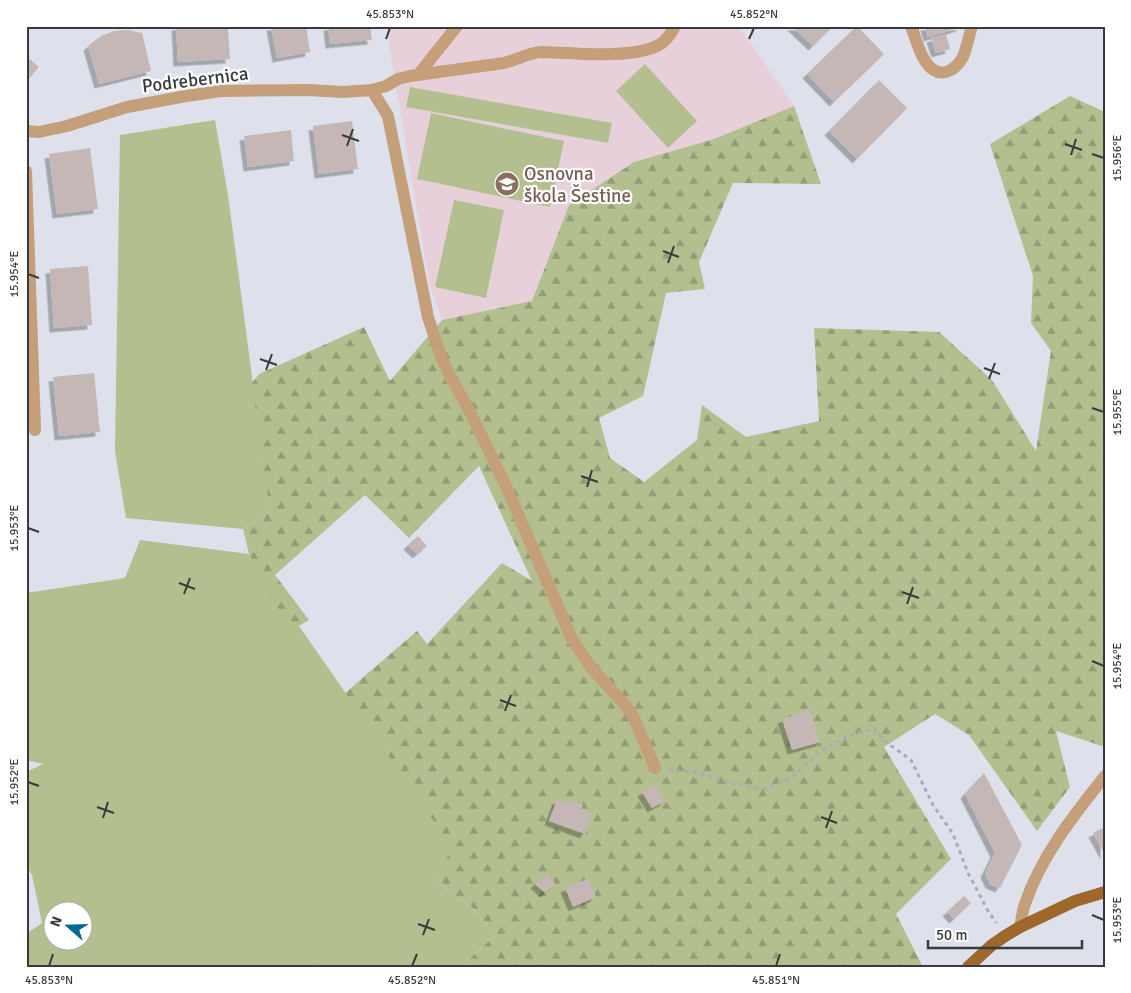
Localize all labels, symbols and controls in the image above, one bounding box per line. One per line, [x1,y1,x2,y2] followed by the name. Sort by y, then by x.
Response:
[366,7,414,22] text: 45.853°N
[730,7,778,22] text: 45.852°N
[141,62,250,98] street label: Podrebernica
[1110,134,1125,181] text: 15.956°E
[524,162,631,208] place label: Osnovna škola Šestine
[494,171,520,197] school or university icon: Osnovna škola Šestine
[7,250,22,297] text: 15.954°E
[1110,388,1125,435] text: 15.955°E
[7,504,22,551] text: 15.953°E
[1110,642,1125,689] text: 15.954°E
[7,758,22,805] text: 15.952°E
[1110,896,1125,943] text: 15.953°E
[42,900,92,950] north arrow
[47,914,66,929] text: N
[928,918,1082,950] scale bar
[936,926,967,944] text: 50 m
[25,973,73,988] text: 45.853°N
[388,973,436,988] text: 45.852°N
[752,973,800,988] text: 45.851°N

